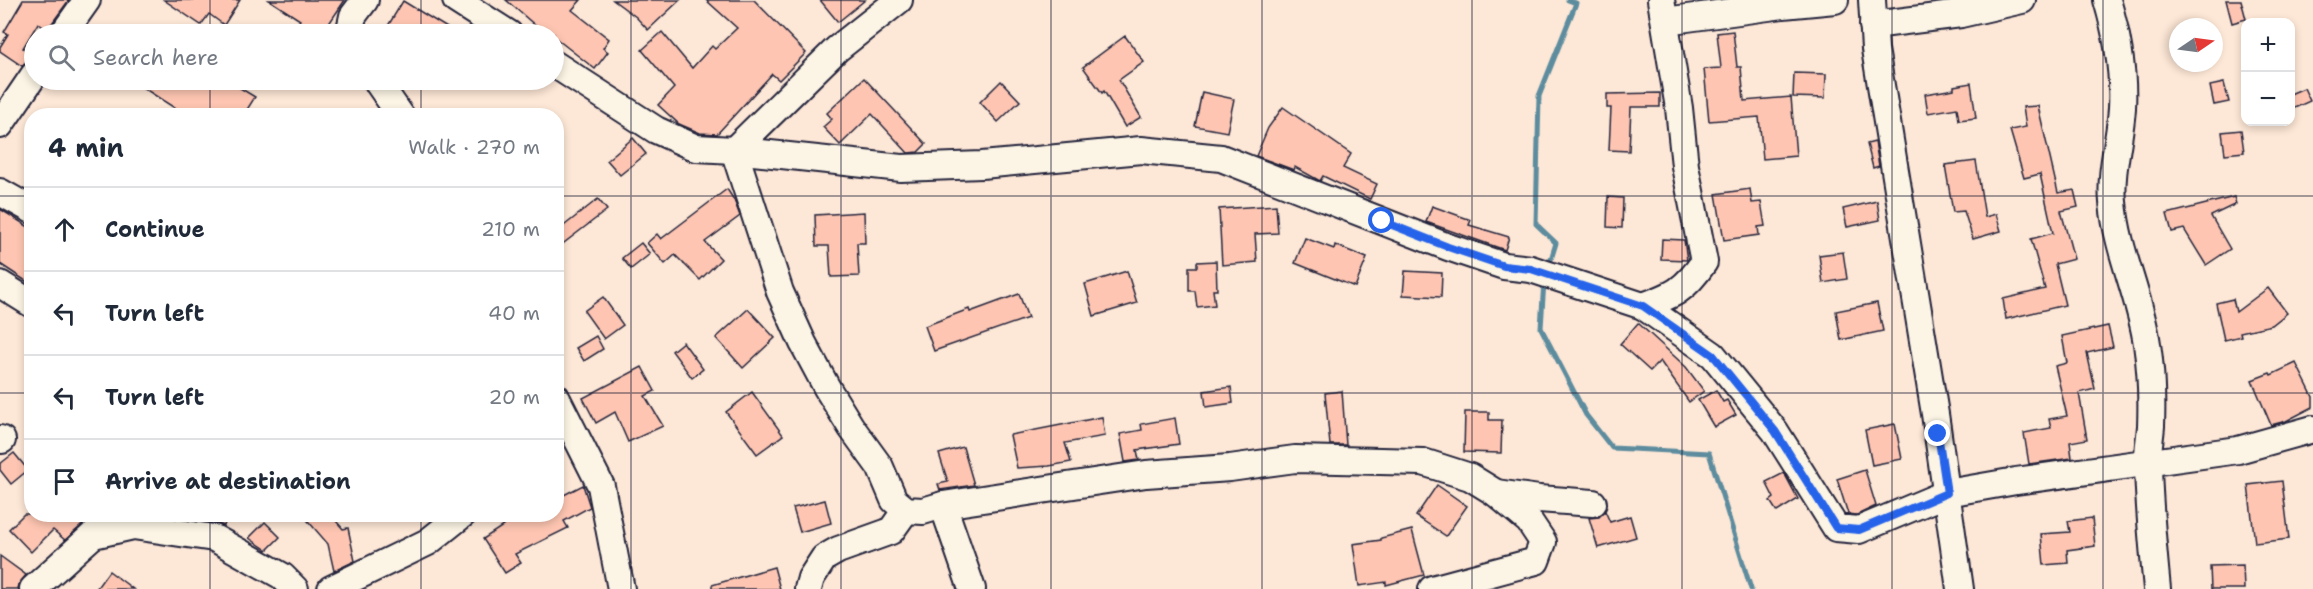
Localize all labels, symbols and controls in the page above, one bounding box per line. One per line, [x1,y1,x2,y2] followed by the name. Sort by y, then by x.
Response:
[2169,18,2223,72] north arrow
[2241,18,2295,126] map controls
[2241,18,2295,72] button: +
[24,24,564,90] search box
[45,41,78,74] icon: search
[93,43,219,72] text: Search here
[2241,72,2295,126] button: −
[48,130,124,165] text: 4 min
[408,134,540,160] text: Walk · 270 m
[1368,207,1394,233] route start
[48,213,81,246] icon: ahead
[105,215,205,244] text: Continue
[481,216,540,242] text: 210 m
[48,297,81,330] icon: left
[105,299,204,328] text: Turn left
[488,300,540,326] text: 40 m
[48,381,81,414] icon: left
[105,383,204,412] text: Turn left
[489,384,540,410] text: 20 m
[1924,420,1950,446] route end
[48,465,81,498] icon: arrive
[105,467,351,496] text: Arrive at destination

